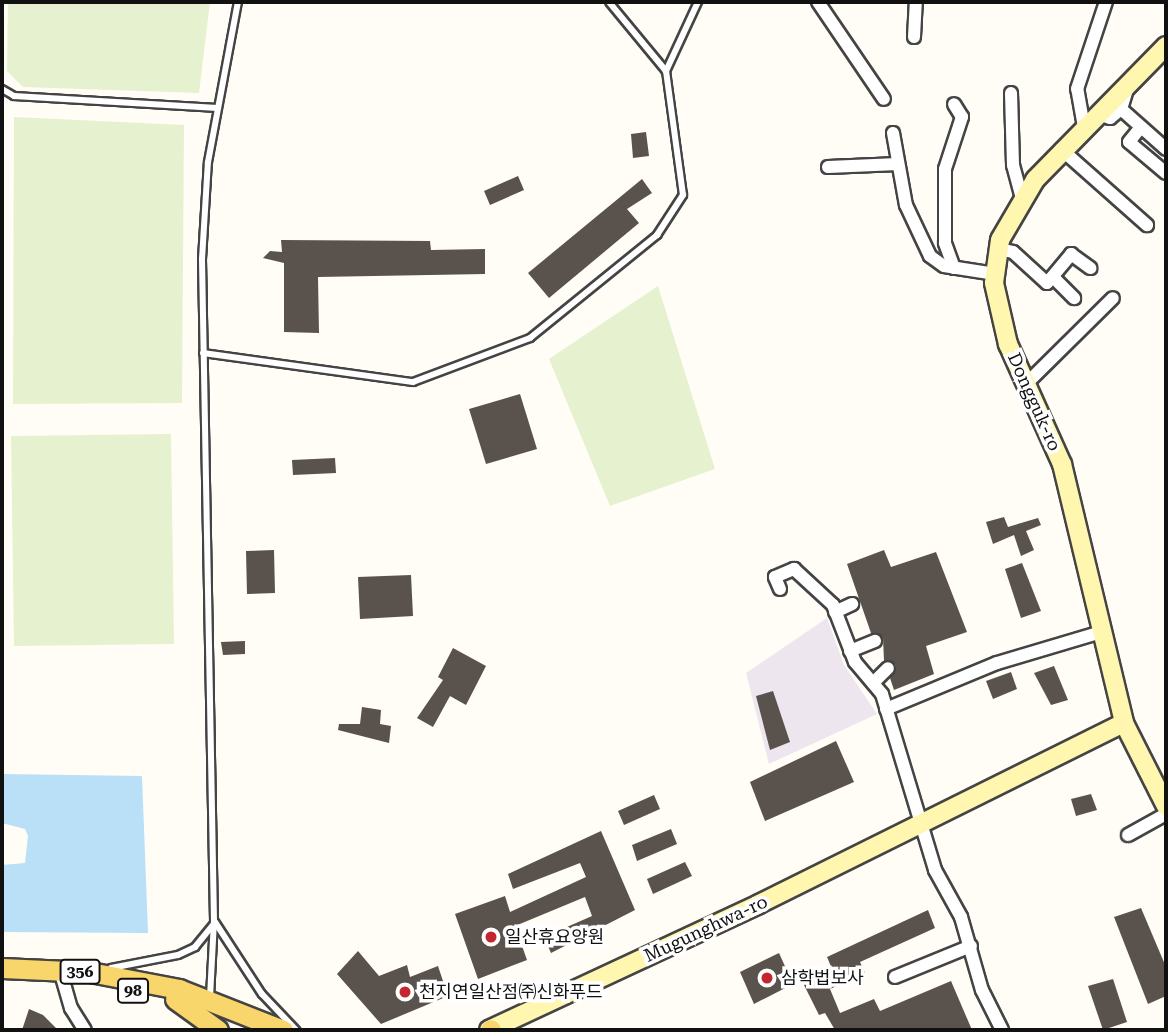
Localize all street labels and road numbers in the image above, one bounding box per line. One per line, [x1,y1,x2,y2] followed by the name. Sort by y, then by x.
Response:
[1003,349,1065,455] street label: Dongguk-ro
[641,891,771,967] street label: Mugunghwa-ro
[59,960,101,984] road number: 356
[116,979,150,1004] road number: 98

